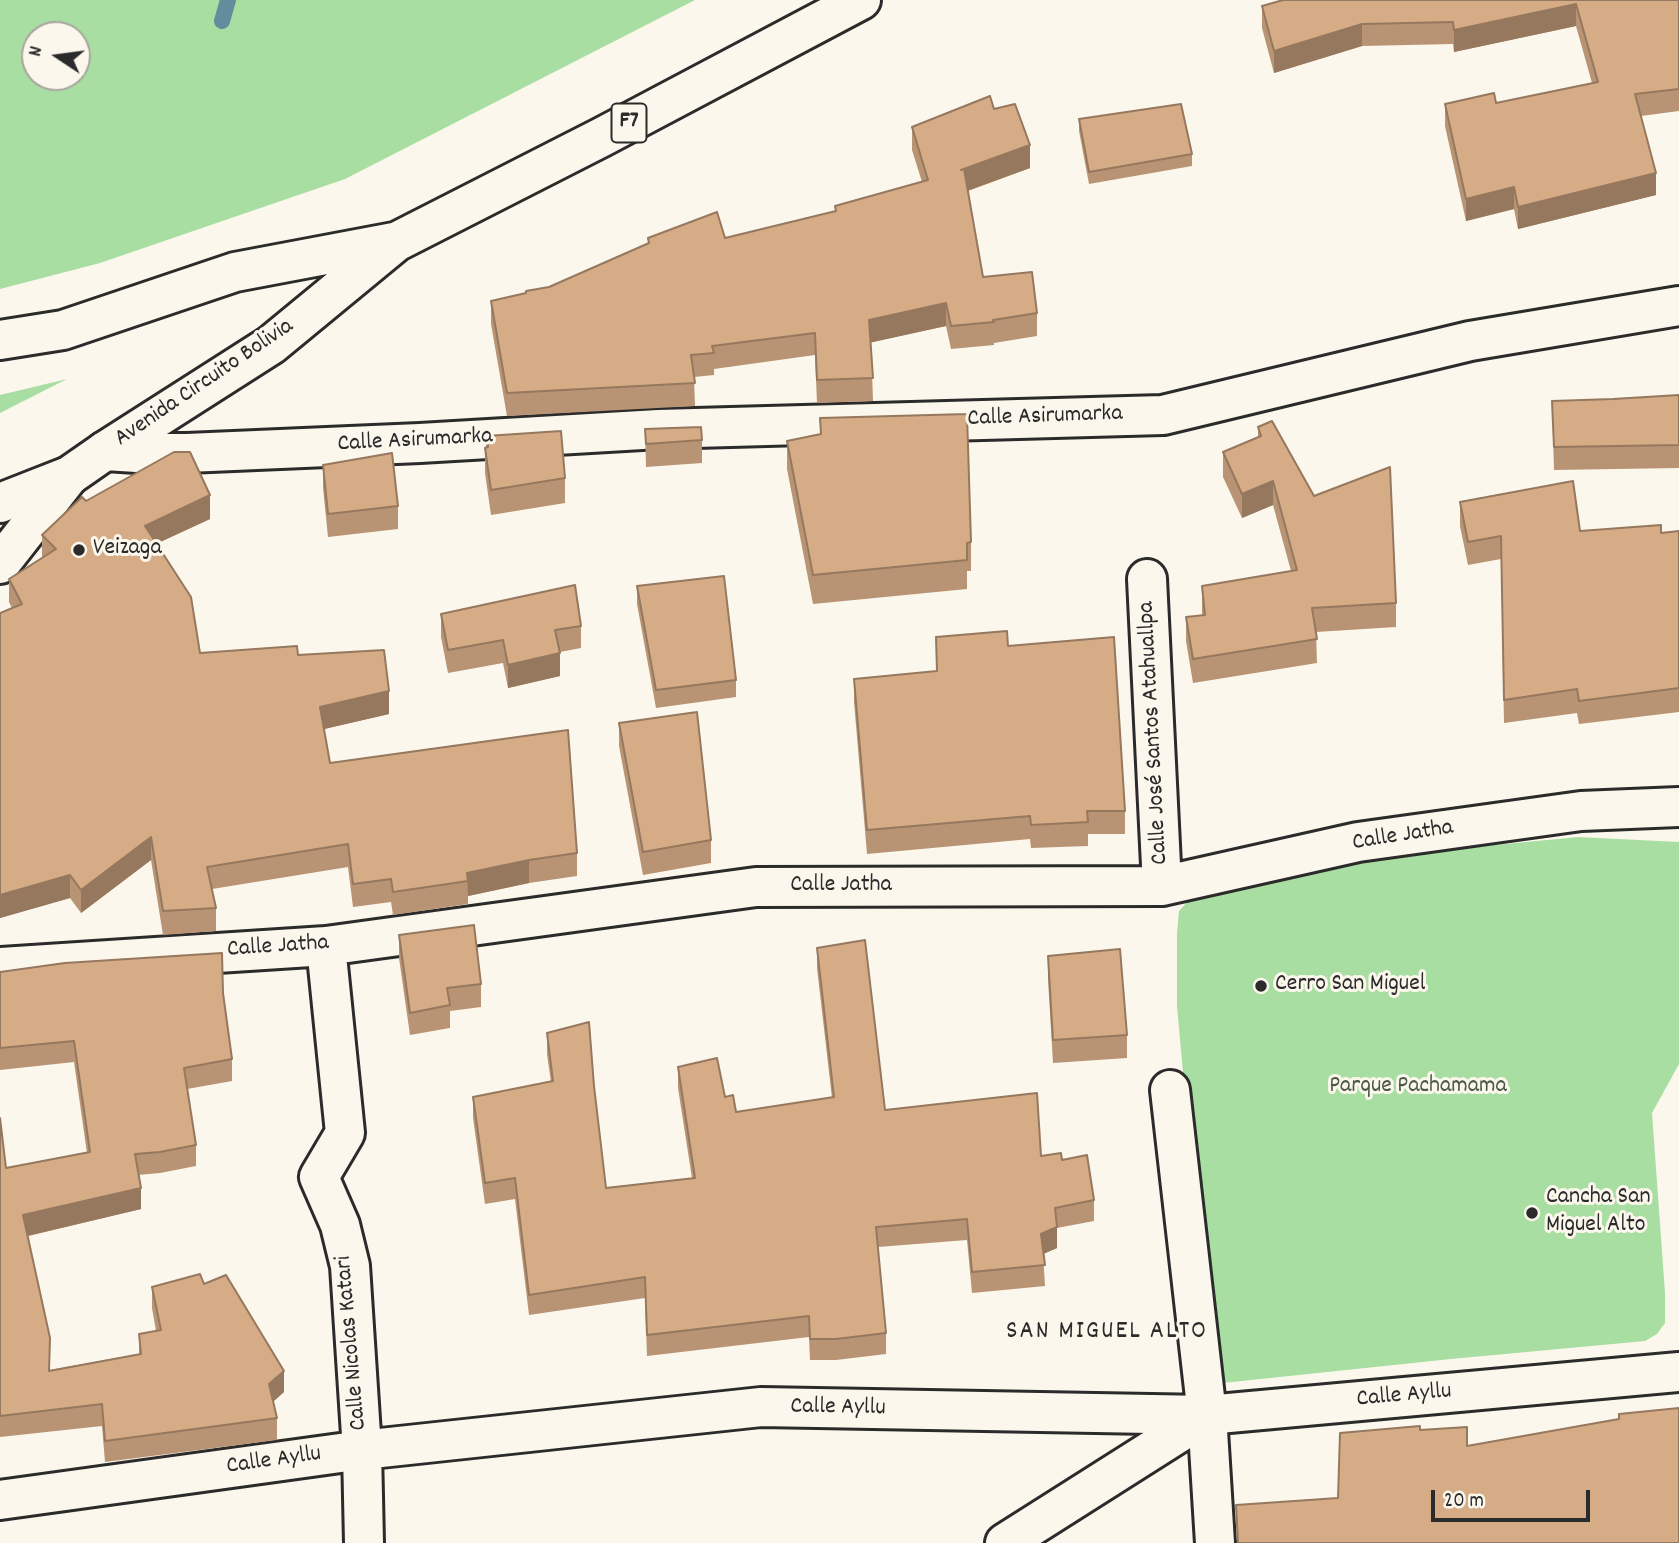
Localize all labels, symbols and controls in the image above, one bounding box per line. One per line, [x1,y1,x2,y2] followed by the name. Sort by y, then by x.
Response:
[21,21,91,91] north arrow
[23,44,51,59] text: N
[612,104,646,142] road number: F7
[110,313,300,455] street label: Avenida Circuito Bolivia
[967,401,1123,435] street label: Calle Asirumarka
[337,424,493,460] street label: Calle Asirumarka
[93,536,162,564] place label: Veizaga
[71,542,87,558] marker: Veizaga
[1134,601,1176,865] street label: Calle José Santos Atahuallpa
[1351,815,1455,859] street label: Calle Jatha
[790,873,892,901] street label: Calle Jatha
[226,930,330,966] street label: Calle Jatha
[1275,972,1425,1000] place label: Cerro San Miguel
[1253,978,1269,994] marker: Cerro San Miguel
[1329,1074,1507,1102] park label: Parque Pachamama
[1546,1185,1651,1241] place label: Cancha San Miguel Alto
[1524,1205,1540,1221] marker: Cancha San Miguel Alto
[331,1254,375,1432] street label: Calle Nicolas Katari
[1008,1317,1206,1349] district label: SAN MIGUEL ALTO
[1355,1379,1453,1415] street label: Calle Ayllu
[790,1394,886,1424] street label: Calle Ayllu
[225,1441,323,1483] street label: Calle Ayllu
[1434,1476,1593,1520] scale bar
[1444,1487,1484,1517] text: 20 m

